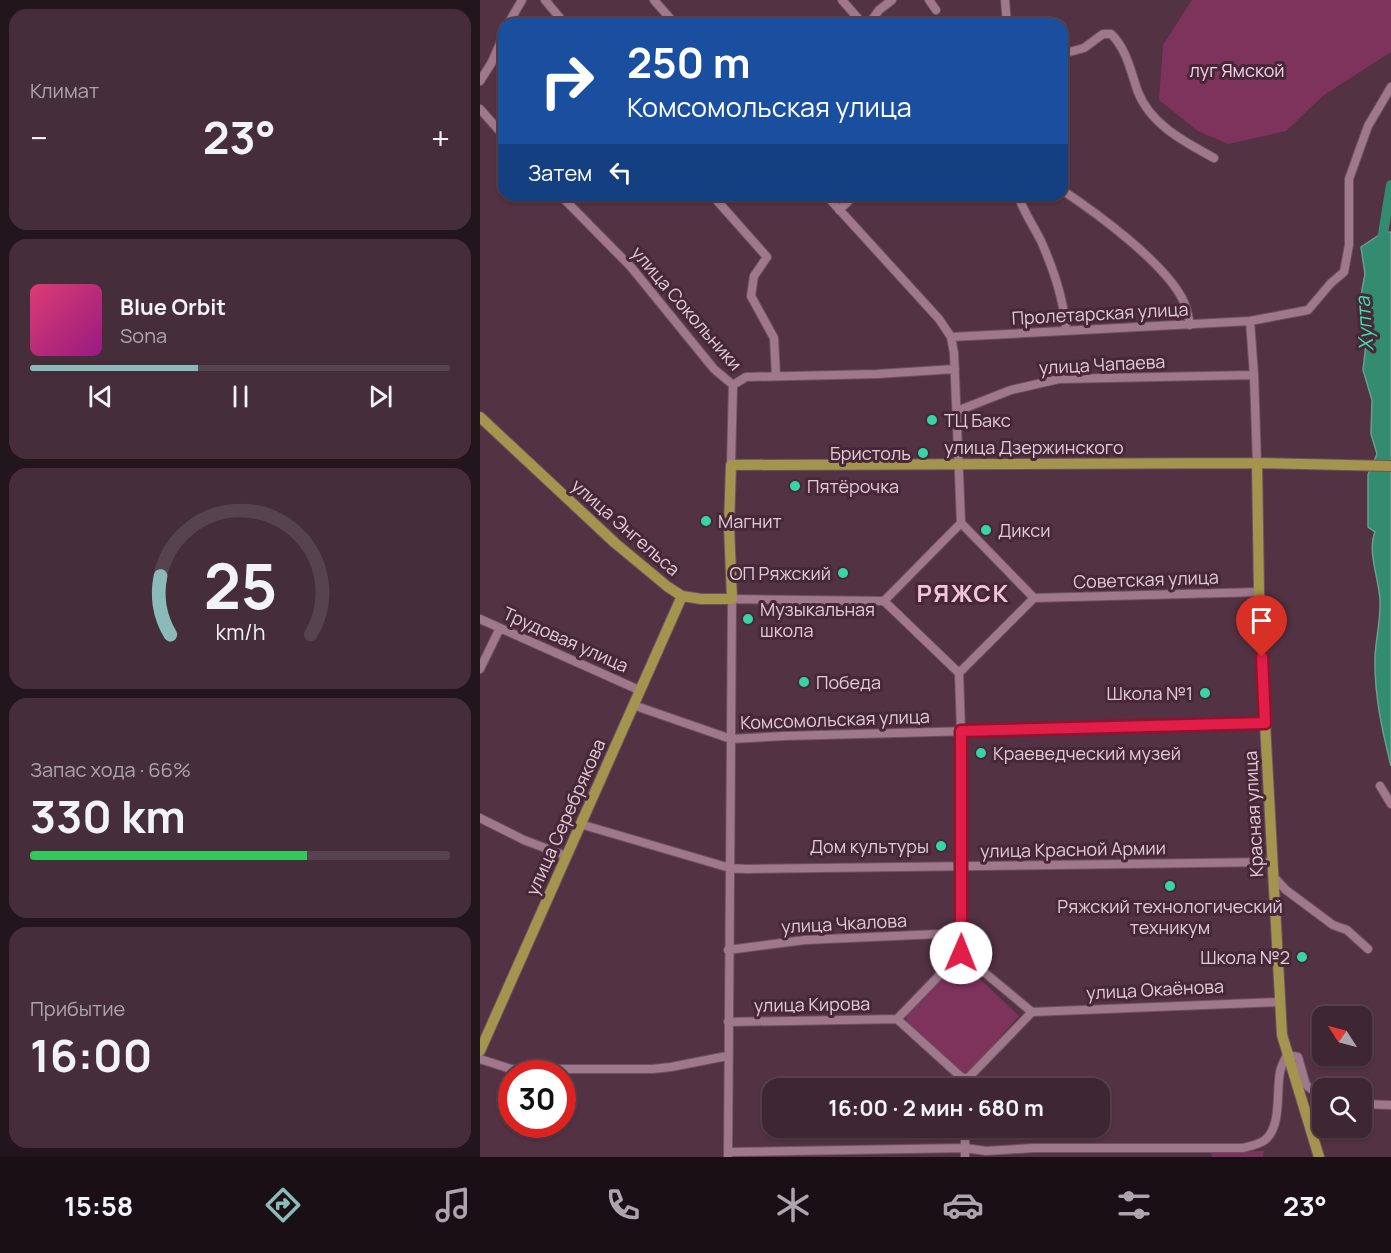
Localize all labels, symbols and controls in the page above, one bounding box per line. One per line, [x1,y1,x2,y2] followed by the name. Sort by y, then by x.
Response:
[627,33,750,91] text: 250 m
[528,42,606,120] icon: right
[1189,58,1285,82] park label: луг Ямской
[30,77,99,104] text: Климат
[627,88,912,125] text: Комсомольская улица
[203,106,276,168] text: 23°
[30,115,48,160] text: −
[431,115,450,160] text: +
[604,156,637,189] icon: left
[528,158,592,188] text: Затем
[626,241,748,375] street label: улица Сокольники
[120,292,226,322] text: Blue Orbit
[1349,295,1379,352] water label: Хупта
[1011,296,1189,330] street label: Пролетарская улица
[120,322,167,349] text: Sona
[1038,349,1166,379] street label: улица Чапаева
[84,380,117,413] icon: previous
[224,380,257,413] icon: pause
[364,380,397,413] icon: next
[944,408,1011,432] place label: ТЦ Бакс
[925,413,939,427] marker: ТЦ Бакс
[944,435,1124,459] street label: улица Дзержинского
[830,441,911,465] place label: Бристоль
[916,446,930,460] marker: Бристоль
[567,473,685,581] street label: улица Энгельса
[807,474,899,498] place label: Пятёрочка
[788,479,802,493] marker: Пятёрочка
[718,509,782,533] place label: Магнит
[699,514,713,528] marker: Магнит
[998,518,1050,542] place label: Дикси
[979,523,993,537] marker: Дикси
[203,543,277,629] text: 25
[730,561,831,585] place label: ОП Ряжский
[1073,564,1219,594] street label: Советская улица
[836,566,850,580] marker: ОП Ряжский
[917,576,1009,609] district label: РЯЖСК
[1236,595,1287,657] pin
[760,597,875,642] place label: Музыкальная школа
[500,601,632,677] street label: Трудовая улица
[1245,604,1278,637] icon: arrive
[741,612,755,626] marker: Музыкальная школа
[215,618,265,647] text: km/h
[816,670,881,694] place label: Победа
[797,675,811,689] marker: Победа
[1106,681,1193,705] place label: Школа №1
[1198,686,1212,700] marker: Школа №1
[740,704,930,734] street label: Комсомольская улица
[520,735,610,899] street label: улица Серебрякова
[993,741,1181,765] place label: Краеведческий музей
[974,746,988,760] marker: Краеведческий музей
[1238,750,1268,878] street label: Красная улица
[30,756,191,783] text: Запас хода · 66%
[30,785,186,847] text: 330 km
[810,834,929,858] place label: Дом культуры
[980,835,1166,863] street label: улица Красной Армии
[934,839,948,853] marker: Дом культуры
[1163,879,1177,893] marker: Ряжский технологический техникум
[1057,894,1283,939] place label: Ряжский технологический техникум
[781,908,907,938] street label: улица Чкалова
[929,921,993,985] position arrow
[1200,945,1290,969] place label: Школа №2
[1295,950,1309,964] marker: Школа №2
[1086,973,1224,1005] street label: улица Окаёнова
[754,991,870,1017] street label: улица Кирова
[30,995,125,1022] text: Прибытие
[1312,1006,1372,1066] north arrow
[1312,1006,1372,1138] map controls
[30,1024,152,1086] text: 16:00
[498,1060,576,1138] speed limit sign: 30
[1312,1078,1372,1138] button: search
[828,1093,1044,1123] text: 16:00 · 2 мин · 680 m
[262,1184,304,1226] icon: directions
[432,1184,474,1226] icon: music
[602,1184,644,1226] icon: phone
[772,1184,814,1226] icon: climate
[942,1184,984,1226] icon: car
[1113,1184,1155,1226] icon: filters
[64,1187,133,1224] text: 15:58
[1283,1187,1327,1224] text: 23°

